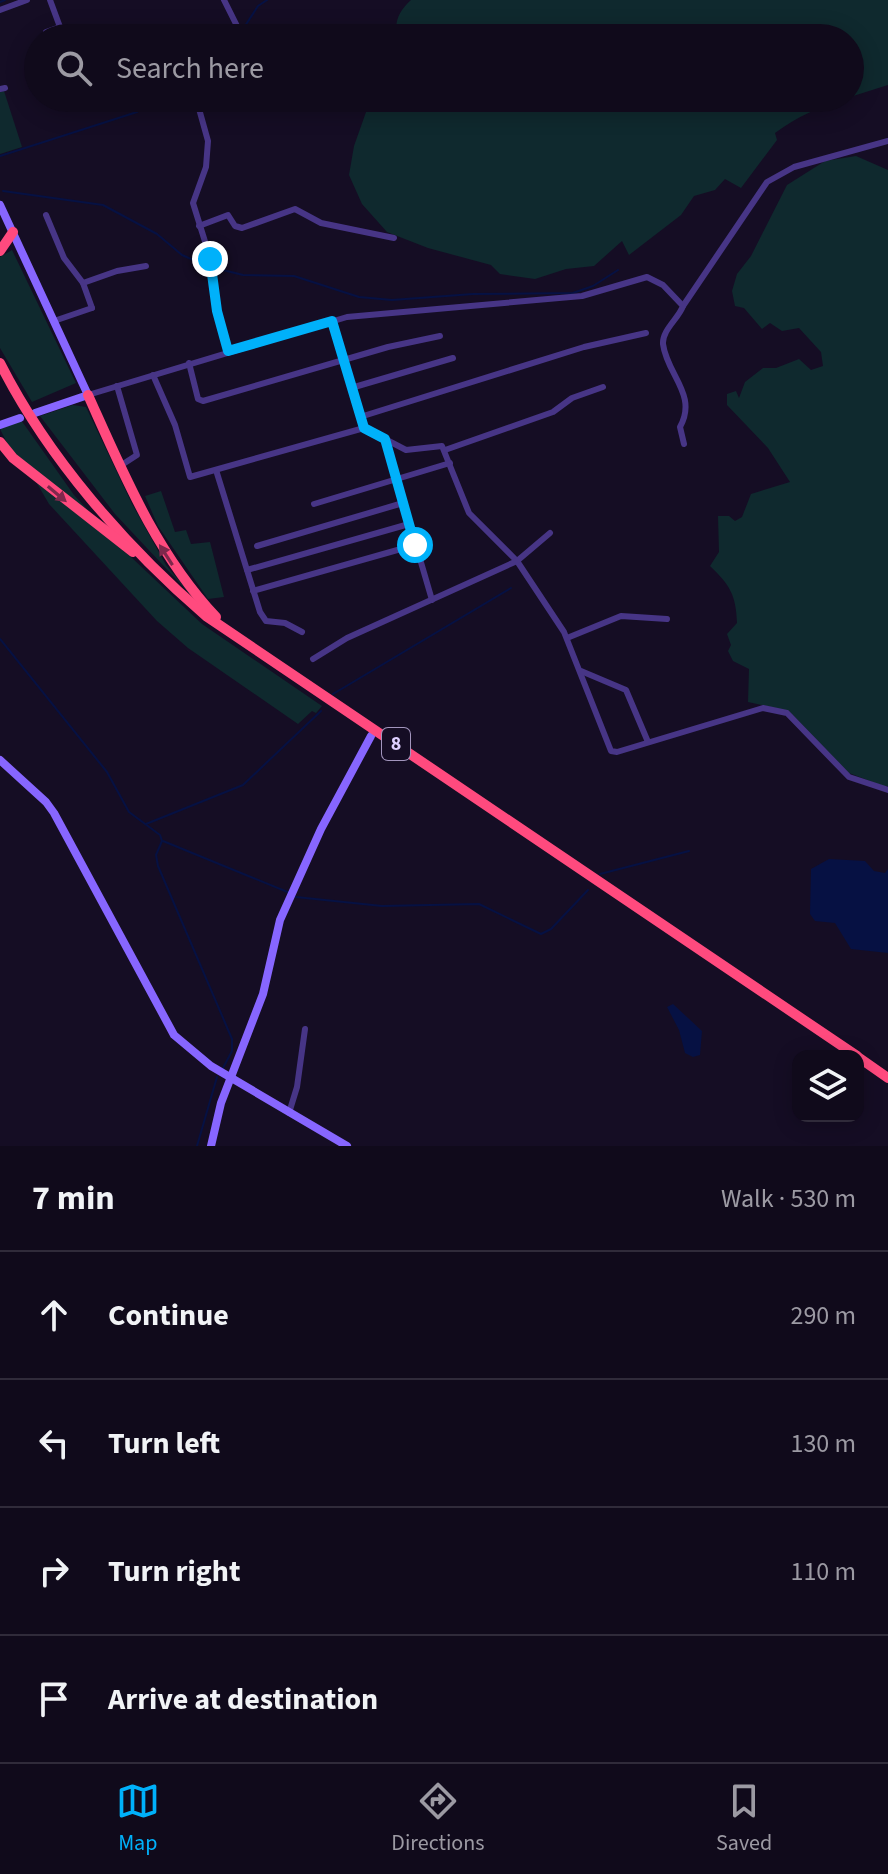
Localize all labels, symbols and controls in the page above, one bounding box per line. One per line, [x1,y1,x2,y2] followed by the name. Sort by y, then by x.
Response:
[24,24,864,112] search box
[52,46,96,90] icon: search
[116,47,264,90] text: Search here
[192,241,228,277] route end
[47,485,67,502] one-way arrow
[397,527,433,563] route start
[159,545,174,566] one-way arrow
[382,728,410,760] road number: 8
[792,1050,864,1122] map controls
[792,1050,864,1122] button: layers
[32,1174,115,1223] text: 7 min
[721,1180,856,1217] text: Walk · 530 m
[32,1293,76,1337] icon: ahead
[108,1294,229,1337] text: Continue
[790,1297,856,1334] text: 290 m
[32,1421,76,1465] icon: left
[108,1422,220,1465] text: Turn left
[790,1425,856,1462] text: 130 m
[32,1549,76,1593] icon: right
[108,1550,240,1593] text: Turn right
[790,1553,856,1590] text: 110 m
[32,1677,76,1721] icon: arrive
[108,1678,378,1721] text: Arrive at destination
[116,1779,160,1859] tab: Map
[391,1779,484,1859] tab: Directions
[716,1779,772,1859] tab: Saved

